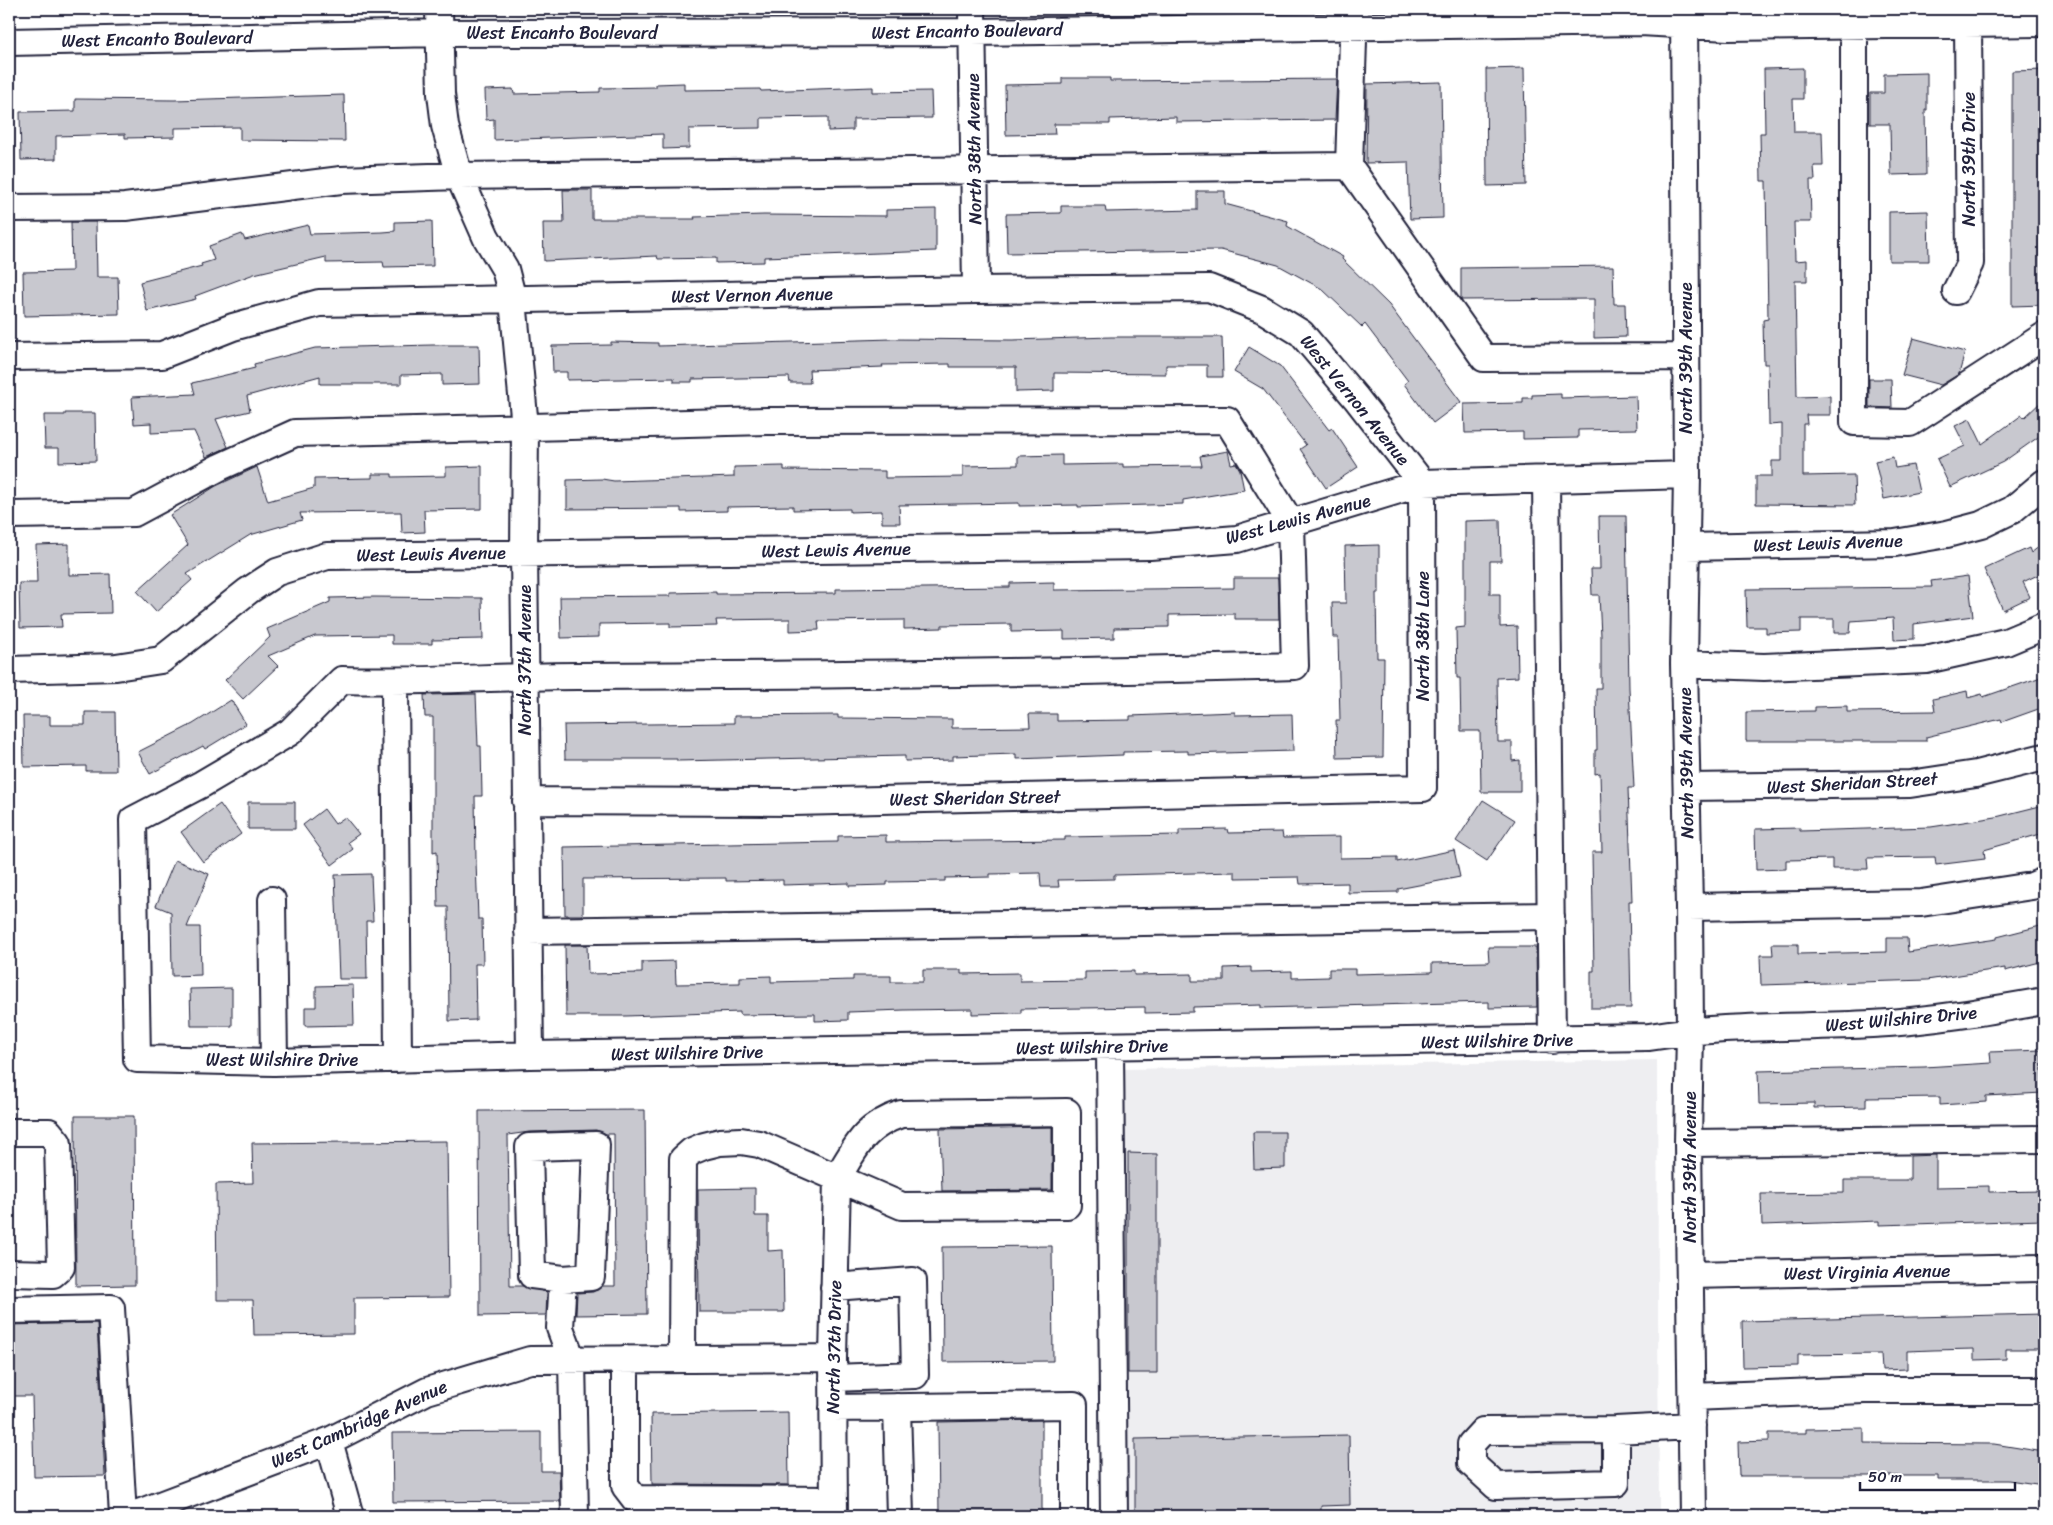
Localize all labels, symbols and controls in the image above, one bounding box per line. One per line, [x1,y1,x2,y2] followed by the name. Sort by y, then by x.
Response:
[871,13,1064,49] street label: West Encanto Boulevard
[466,17,659,49] street label: West Encanto Boulevard
[61,21,254,57] street label: West Encanto Boulevard
[957,73,991,225] street label: North 38th Avenue
[1953,92,1985,226] street label: North 39th Drive
[671,278,833,312] street label: West Vernon Avenue
[1670,282,1702,434] street label: North 39th Avenue
[1292,327,1419,473] street label: West Vernon Avenue
[1222,484,1375,554] street label: West Lewis Avenue
[1753,524,1904,562] street label: West Lewis Avenue
[761,533,911,567] street label: West Lewis Avenue
[356,537,506,571] street label: West Lewis Avenue
[1407,571,1439,701] street label: North 38th Lane
[509,584,541,735] street label: North 37th Avenue
[1669,687,1703,839] street label: North 39th Avenue
[1766,763,1939,803] street label: West Sheridan Street
[889,780,1062,815] street label: West Sheridan Street
[1824,996,1979,1042] street label: West Wilshire Drive
[1421,1024,1574,1058] street label: West Wilshire Drive
[1016,1030,1169,1064] street label: West Wilshire Drive
[611,1036,764,1070] street label: West Wilshire Drive
[206,1044,358,1076] street label: West Wilshire Drive
[1674,1091,1706,1243] street label: North 39th Avenue
[1783,1255,1951,1289] street label: West Virginia Avenue
[817,1280,851,1414] street label: North 37th Drive
[265,1371,453,1477] street label: West Cambridge Avenue
[1860,1460,2016,1492] scale bar
[1868,1464,1903,1490] text: 50 m

